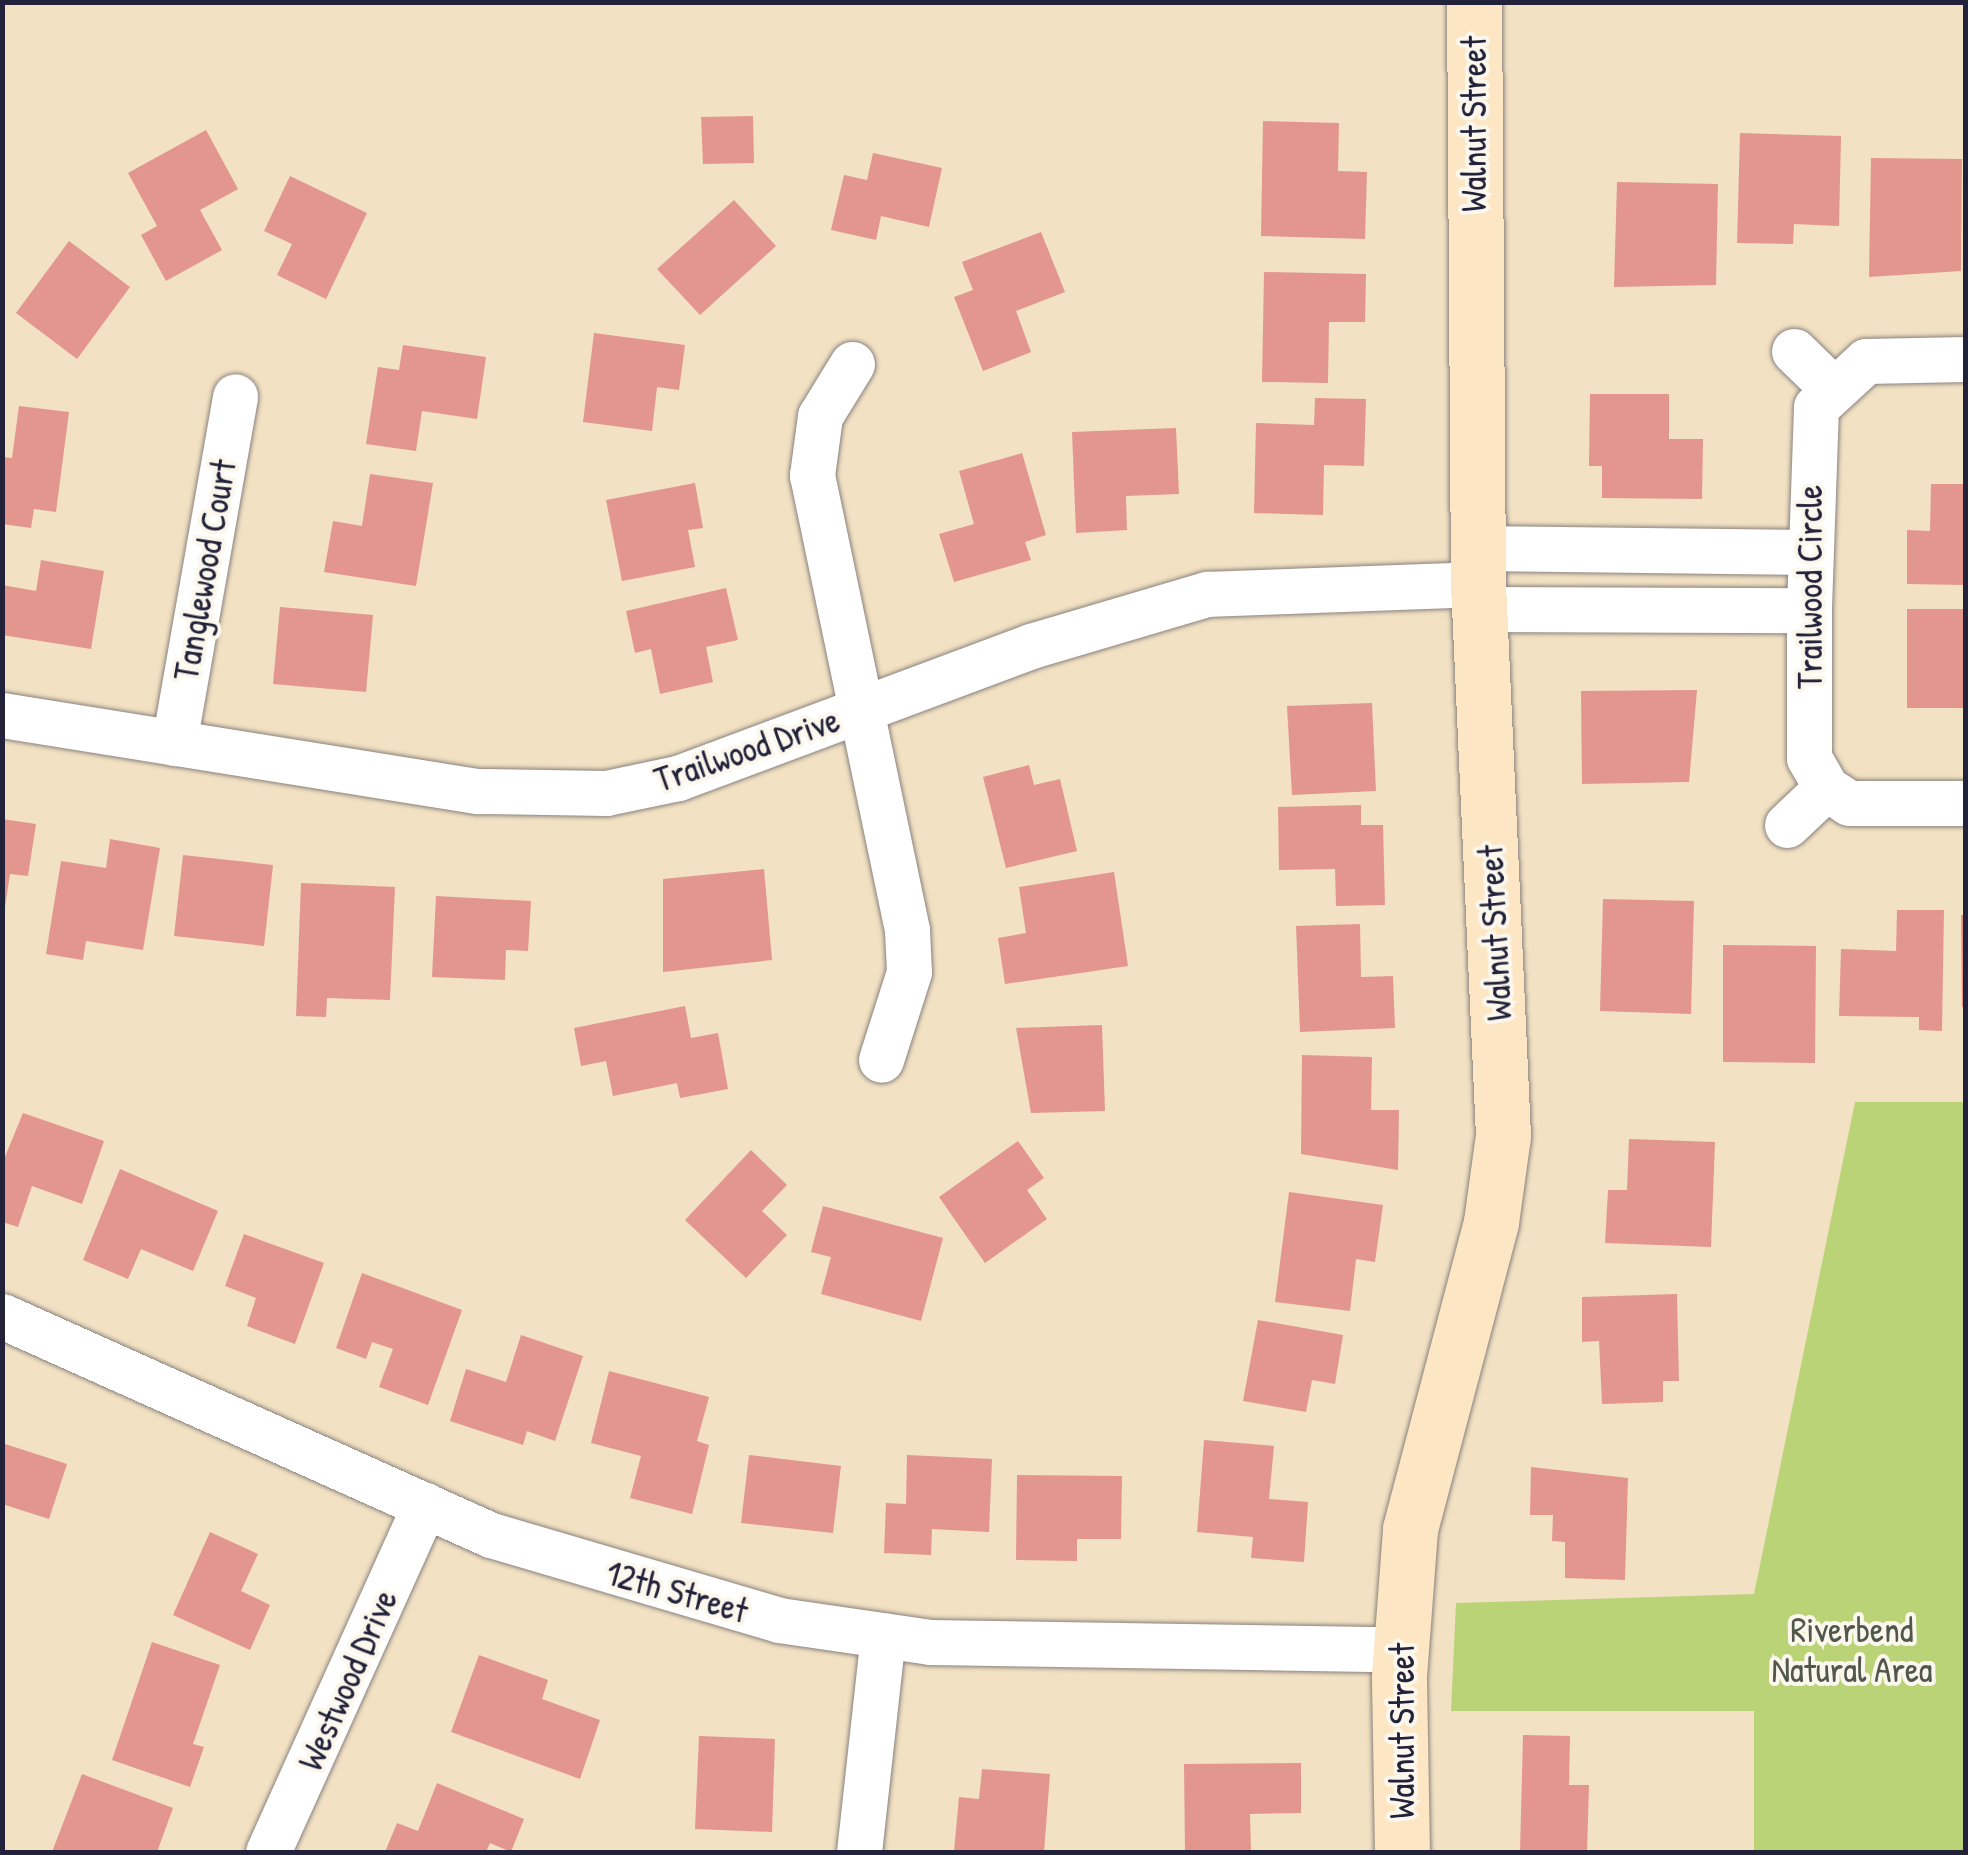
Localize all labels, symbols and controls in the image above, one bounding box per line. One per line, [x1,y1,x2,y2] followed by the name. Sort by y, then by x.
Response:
[1453,36,1495,212] street label: Walnut Street
[165,456,245,684] street label: Tanglewood Court
[1789,485,1831,689] street label: Trailwood Circle
[649,699,845,801] street label: Trailwood Drive
[1469,844,1521,1022] street label: Walnut Street
[601,1552,753,1632] street label: 12th Street
[290,1583,406,1777] street label: Westwood Drive
[1771,1609,1933,1691] park label: Riverbend Natural Area
[1381,1643,1423,1819] street label: Walnut Street

